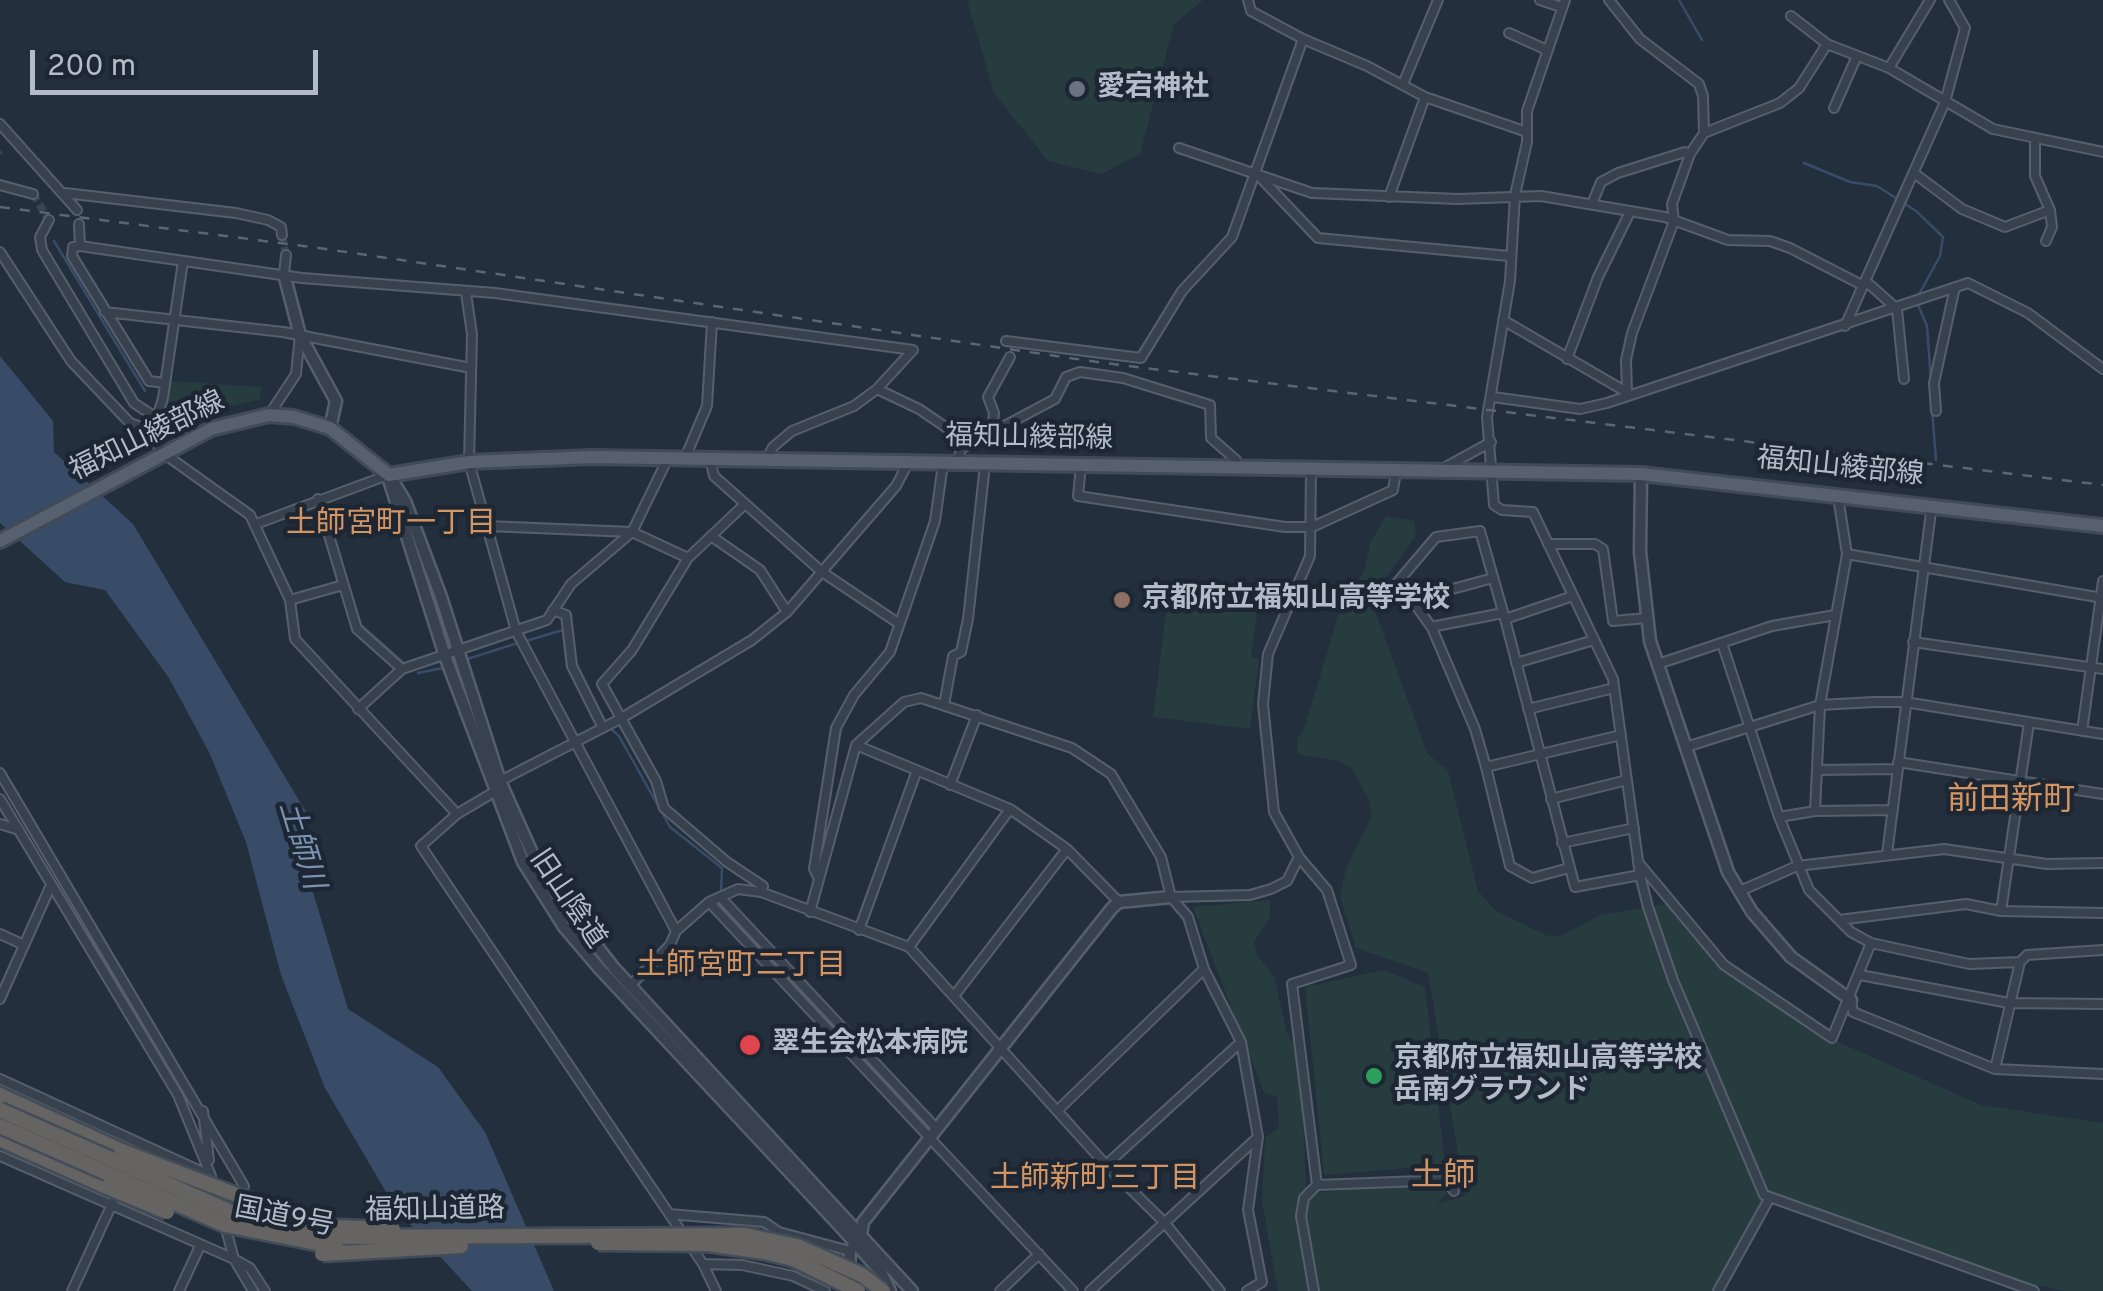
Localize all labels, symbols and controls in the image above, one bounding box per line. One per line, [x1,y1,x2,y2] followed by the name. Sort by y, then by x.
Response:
[35,30,322,92] scale bar
[47,49,136,86] text: 200 m
[1097,72,1209,106] place label: 愛宕神社
[1066,78,1088,100] marker: 愛宕神社
[65,386,231,490] street label: 福知山綾部線
[945,422,1113,458] street label: 福知山綾部線
[1755,444,1925,494] street label: 福知山綾部線
[286,508,496,544] district label: 土師宮町一丁目
[1142,583,1450,617] place label: 京都府立福知山高等学校
[1111,589,1133,611] marker: 京都府立福知山高等学校
[1947,784,2075,822] district label: 前田新町
[269,798,329,894] water label: 土師川
[521,844,611,956] street label: 旧山陰道
[636,950,846,986] district label: 土師宮町二丁目
[772,1028,968,1062] place label: 翠生会松本病院
[737,1032,763,1058] marker: 翠生会松本病院
[1394,1043,1702,1109] place label: 京都府立福知山高等学校 岳南グラウンド
[1363,1065,1385,1087] marker: 京都府立福知山高等学校 岳南グラウンド
[1411,1160,1475,1198] district label: 土師
[990,1163,1200,1199] district label: 土師新町三丁目
[231,1193,337,1245] street label: 国道9号
[365,1194,505,1230] street label: 福知山道路

